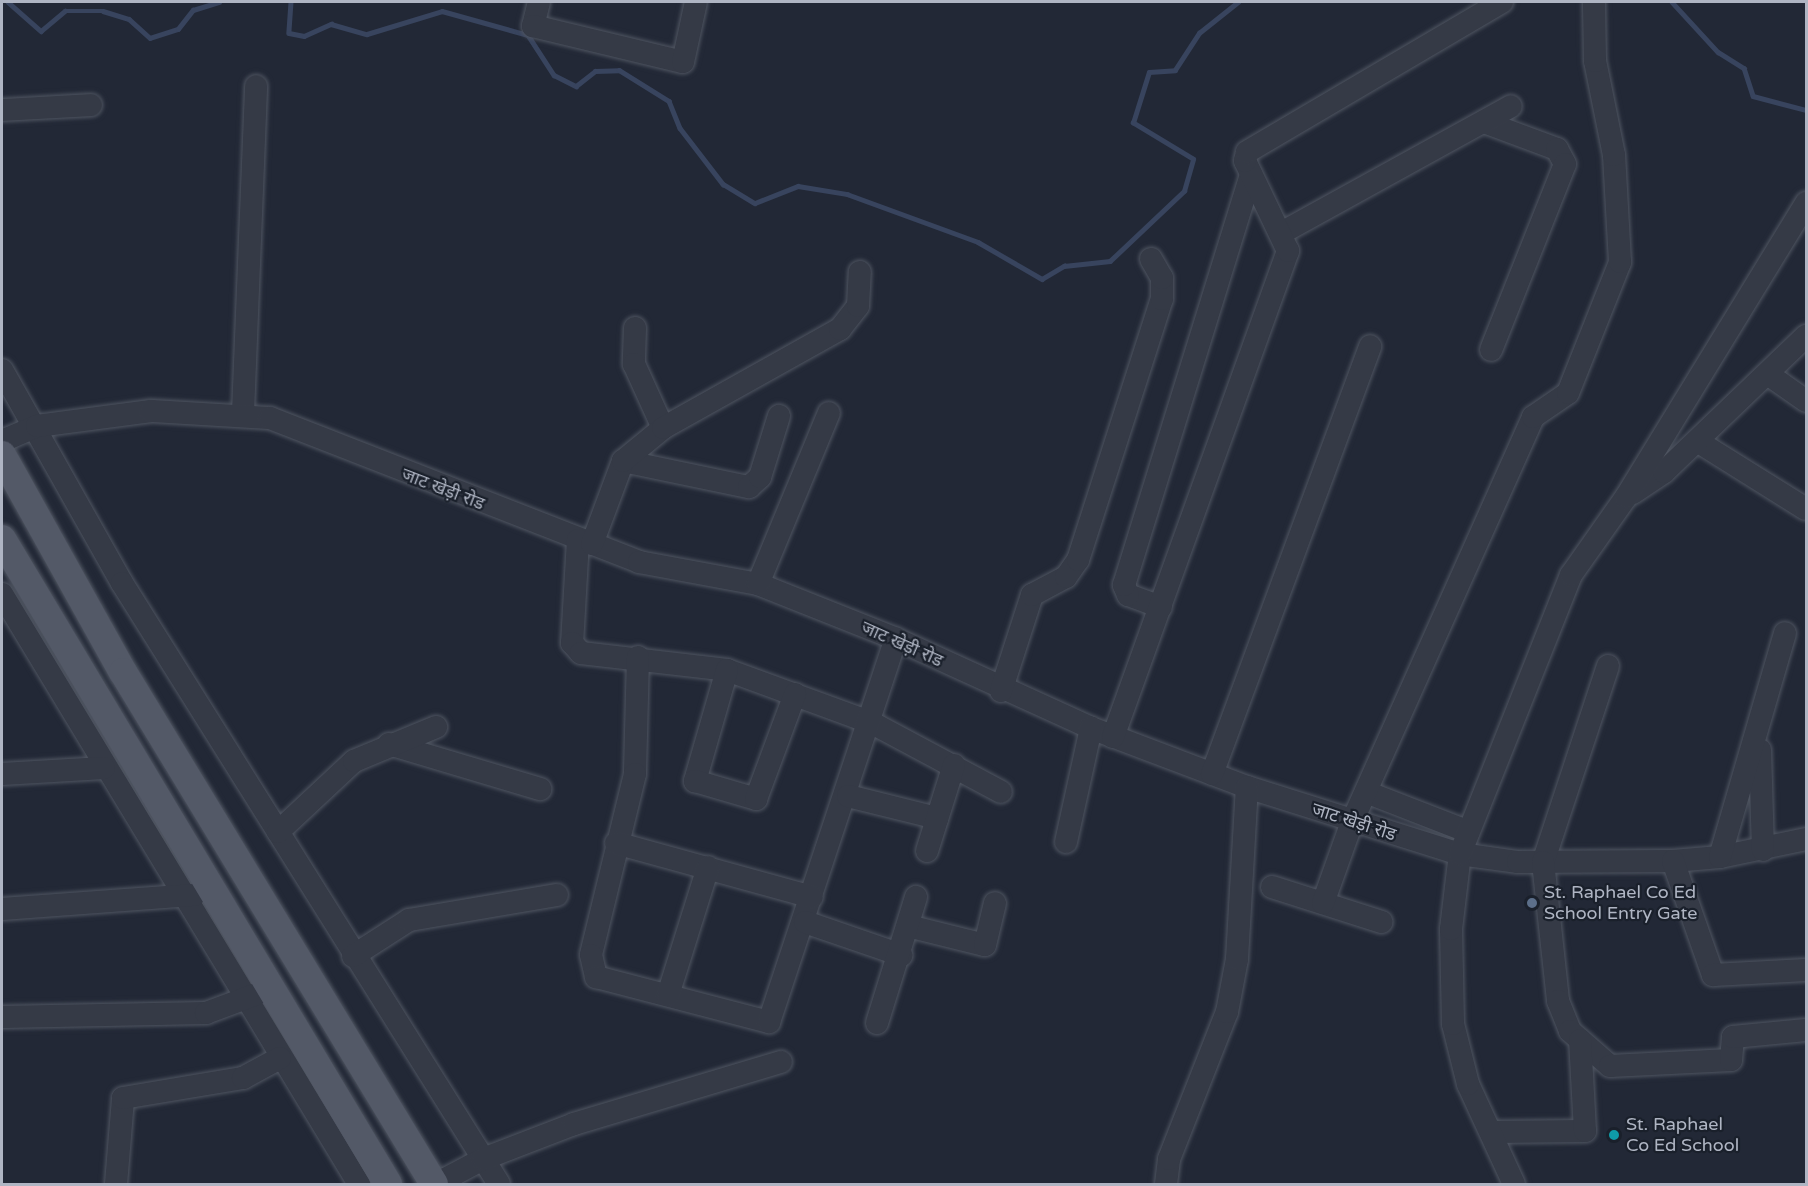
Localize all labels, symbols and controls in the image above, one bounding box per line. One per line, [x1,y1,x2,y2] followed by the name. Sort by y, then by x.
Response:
[398,463,488,515] street label: जाट खेड़ी रोड
[858,616,946,672] street label: जाट खेड़ी रोड
[1309,798,1399,846] street label: जाट खेड़ी रोड
[1544,882,1697,924] place label: St. Raphael Co Ed School Entry Gate
[1525,896,1539,910] marker: St. Raphael Co Ed School Entry Gate
[1626,1114,1739,1156] place label: St. Raphael Co Ed School
[1607,1128,1621,1142] marker: St. Raphael Co Ed School

